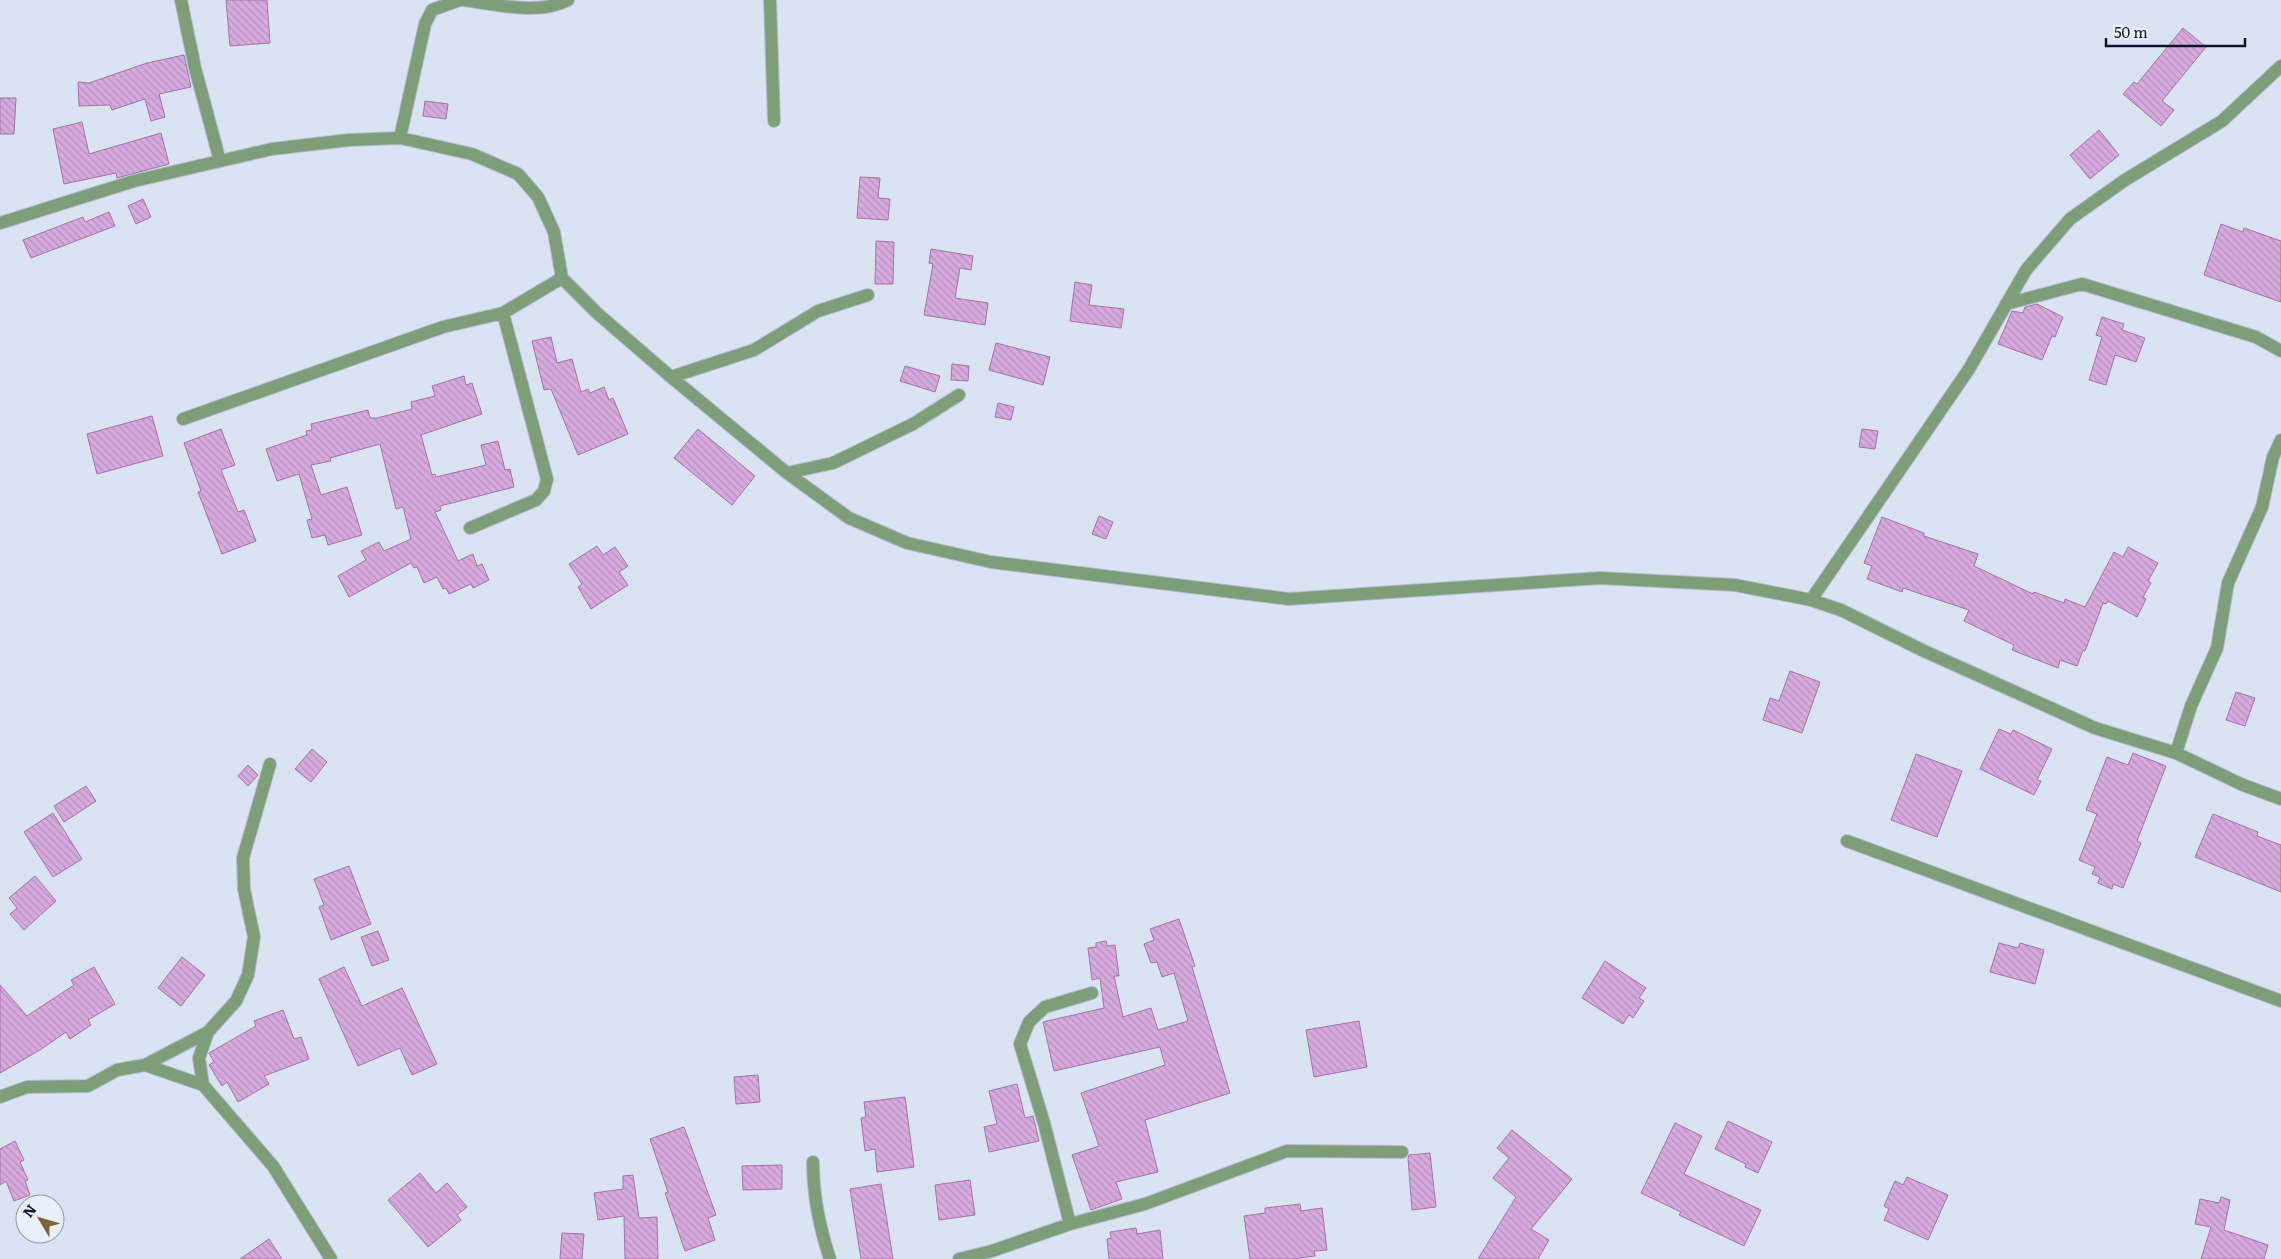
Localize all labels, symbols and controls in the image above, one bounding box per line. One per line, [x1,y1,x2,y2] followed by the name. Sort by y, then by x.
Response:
[2106,15,2245,47] scale bar
[2114,20,2148,43] text: 50 m
[15,1194,65,1244] north arrow
[17,1199,41,1221] text: N

